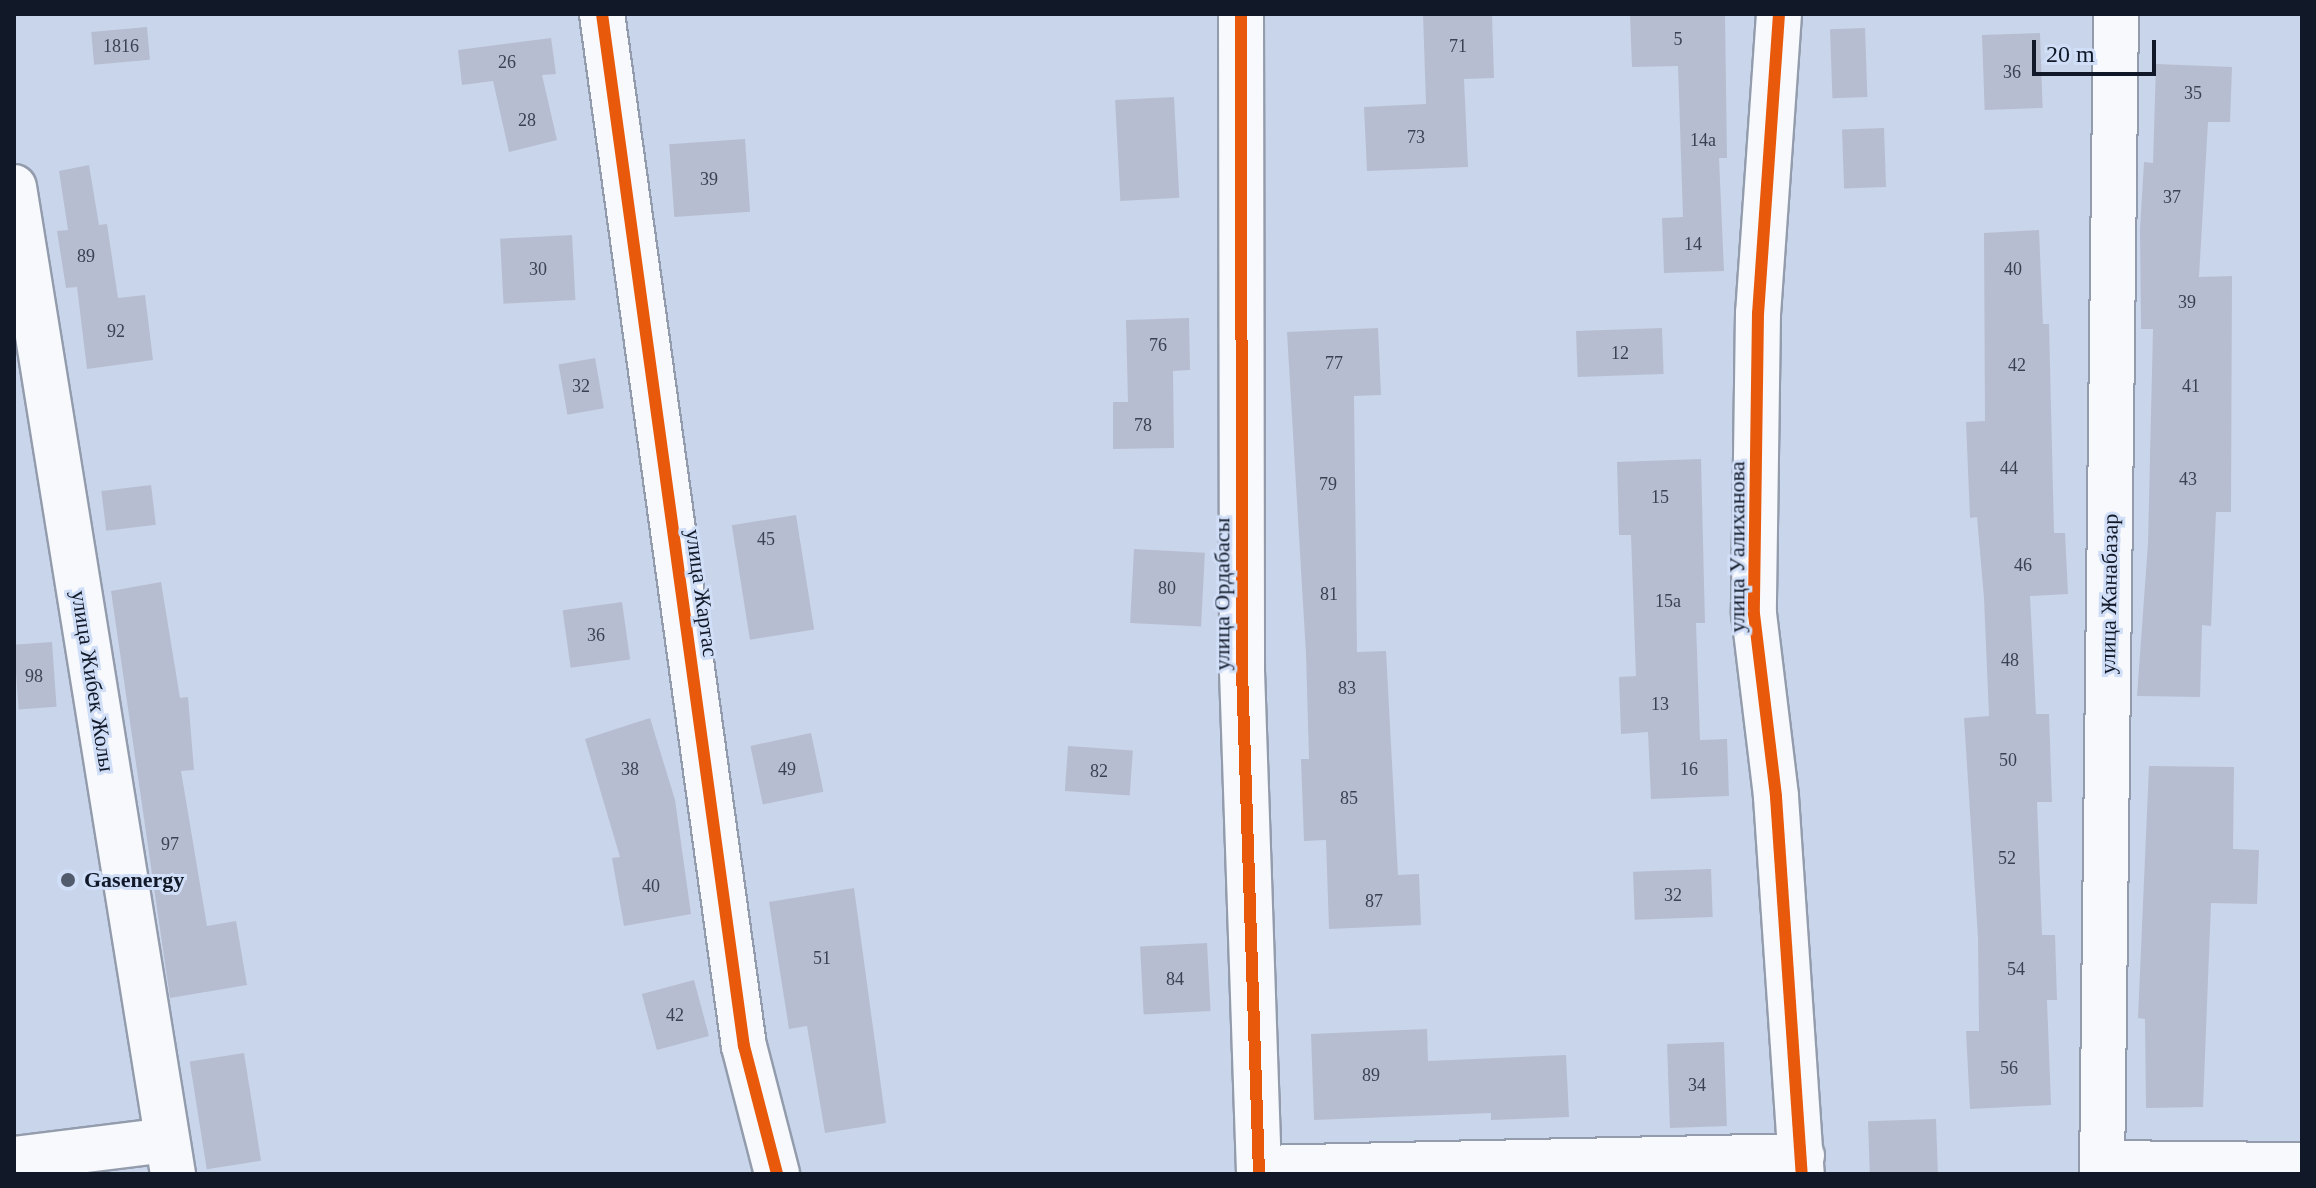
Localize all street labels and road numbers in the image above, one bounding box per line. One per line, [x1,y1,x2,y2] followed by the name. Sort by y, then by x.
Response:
[1724,461,1750,633] street label: улица Уалиханова
[2094,513,2124,675] street label: улица Жанабазар
[1209,518,1235,670] street label: улица Ордабасы
[680,527,724,659] street label: улица Жартас
[66,588,120,774] street label: улица Жибек Жолы

